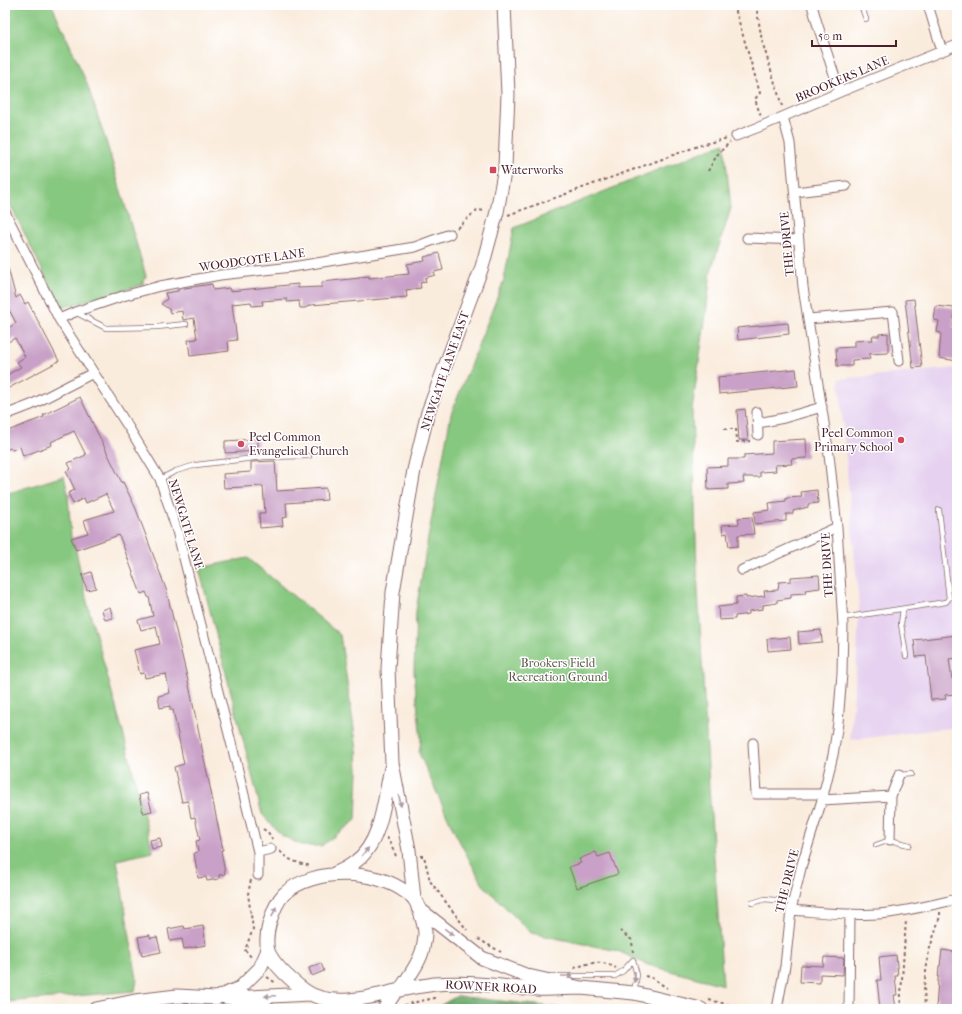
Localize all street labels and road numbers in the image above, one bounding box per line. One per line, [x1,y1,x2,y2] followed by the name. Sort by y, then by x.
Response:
[793,53,891,105] street label: BROOKERS LANE
[777,211,797,277] street label: THE DRIVE
[197,246,306,274] street label: WOODCOTE LANE
[418,309,472,433] street label: NEWGATE LANE EAST
[166,477,206,571] street label: NEWGATE LANE
[818,532,836,598] street label: THE DRIVE
[772,848,802,914] street label: THE DRIVE
[445,978,537,996] street label: ROWNER ROAD

